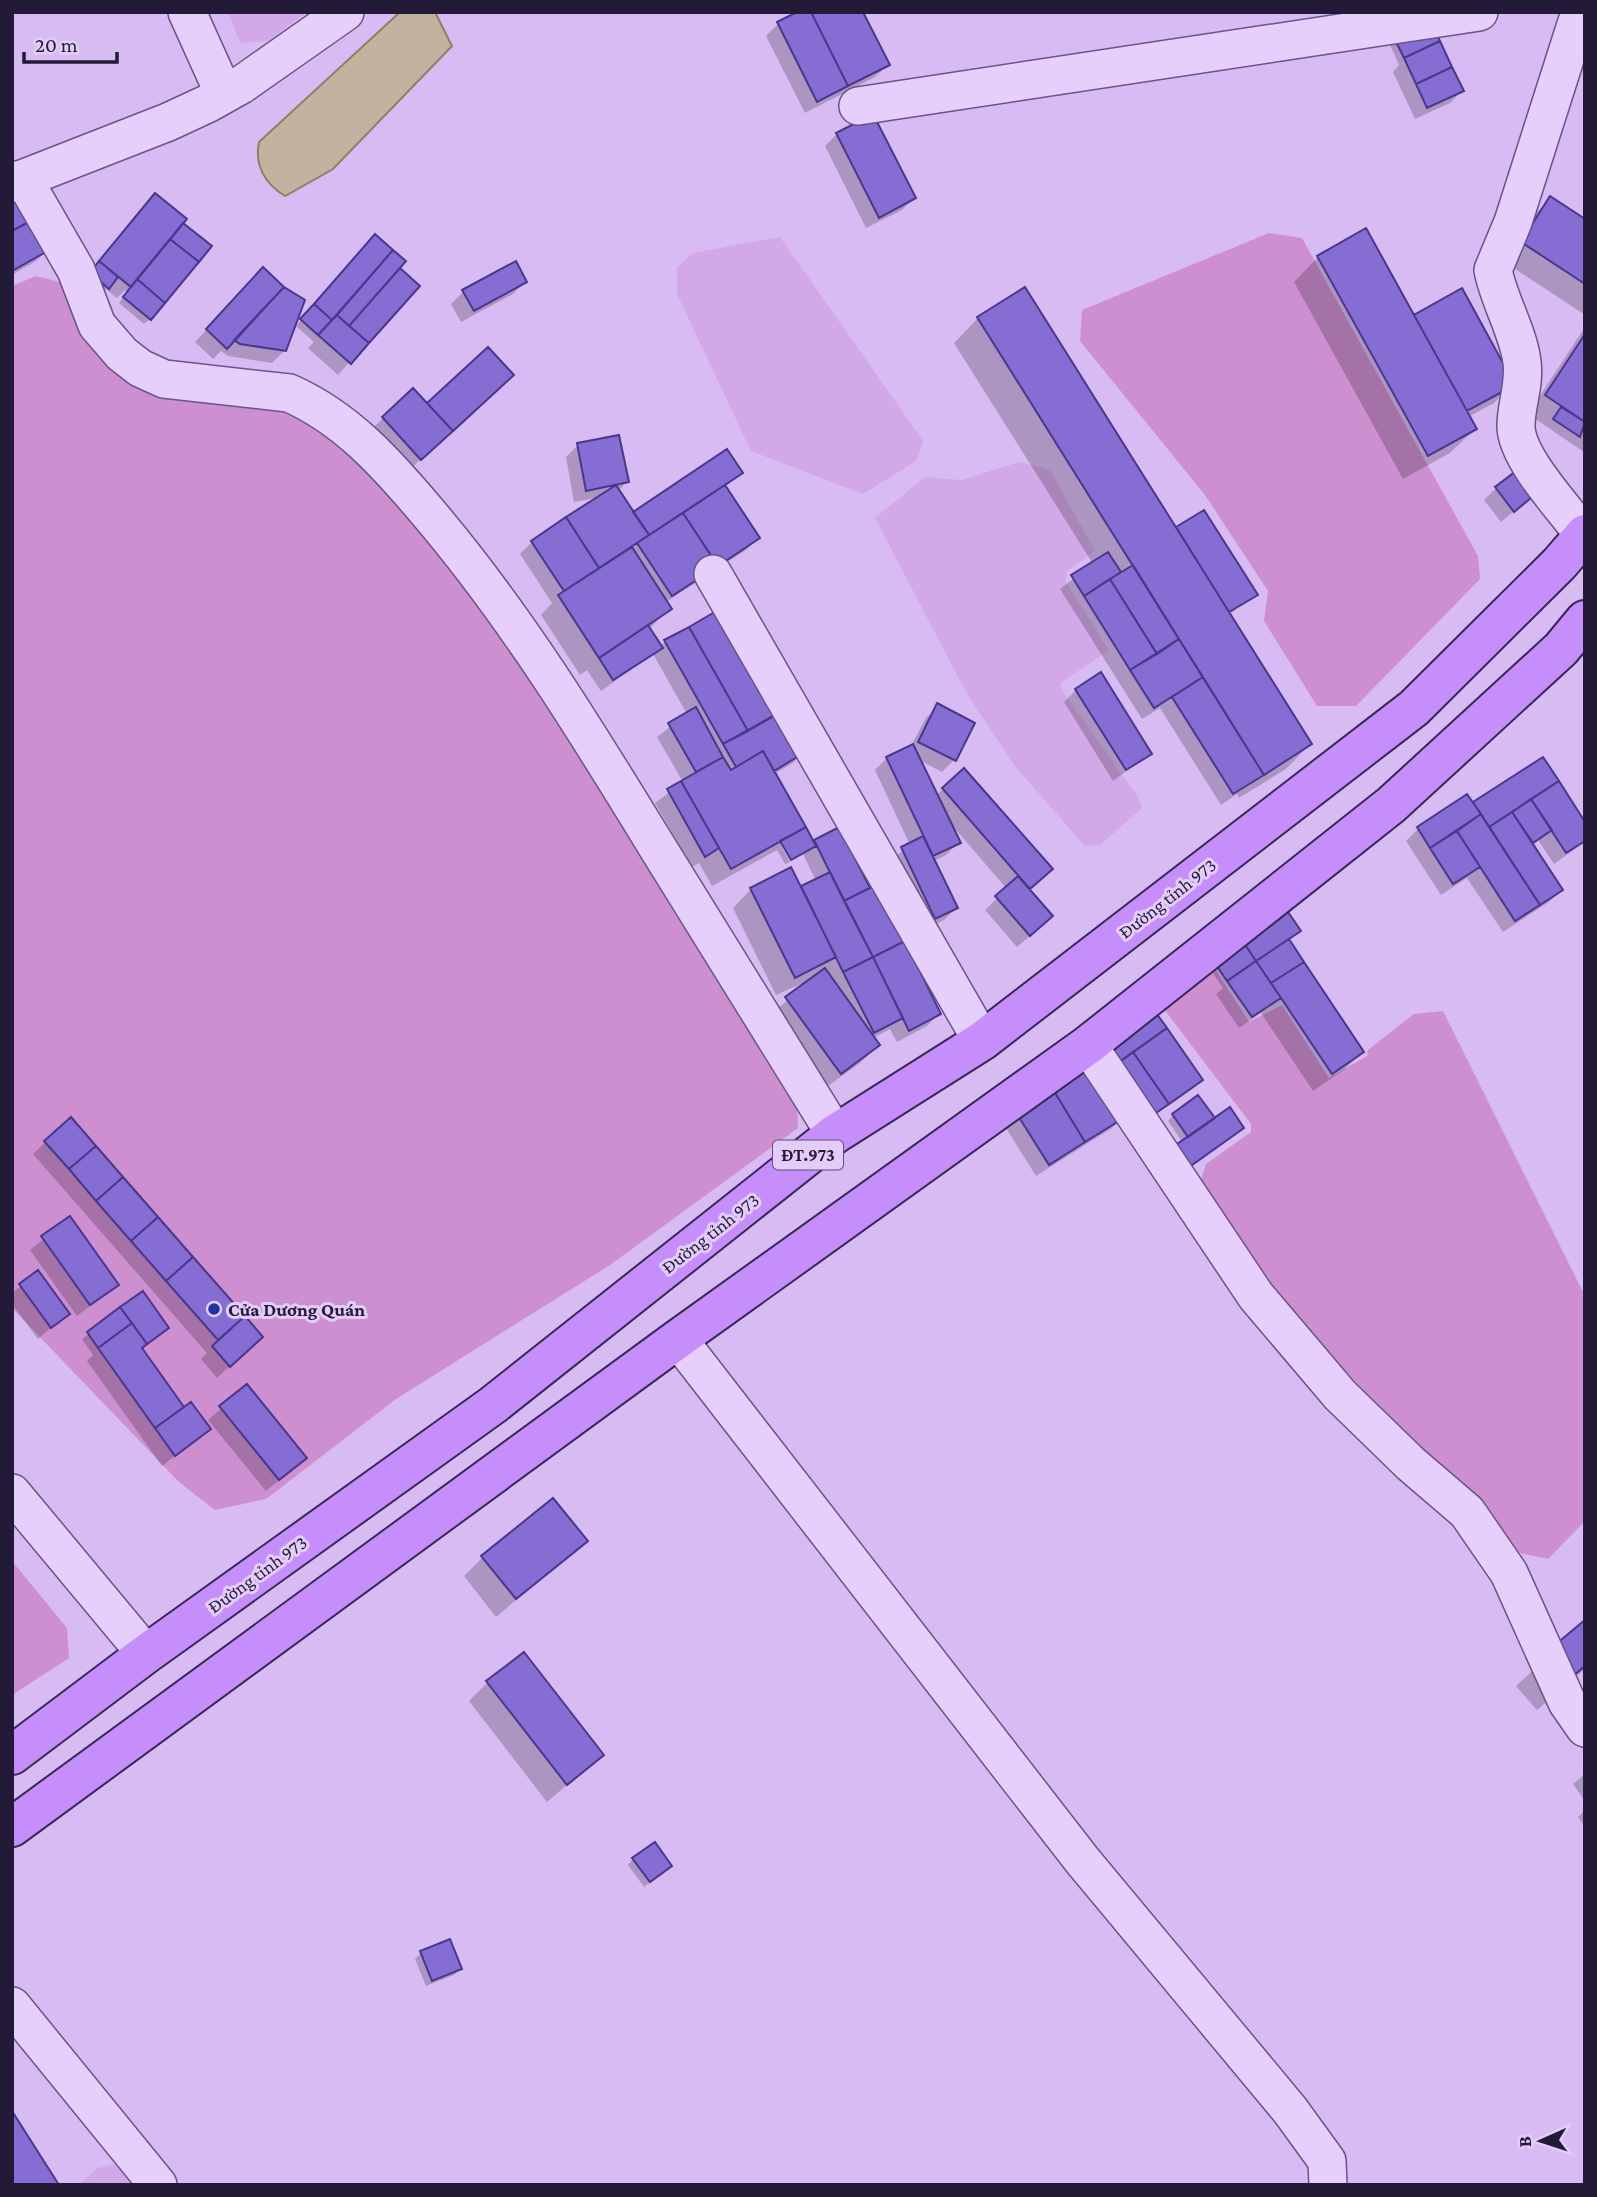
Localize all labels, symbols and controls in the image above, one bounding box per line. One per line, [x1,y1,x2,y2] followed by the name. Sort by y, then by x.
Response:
[24,21,117,65] scale bar
[35,33,78,57] text: 20 m
[1115,854,1220,943] street label: Đường tỉnh 973
[773,1140,843,1170] road number: ĐT.973
[658,1189,763,1278] street label: Đường tỉnh 973
[228,1299,365,1320] place label: Cửa Dương Quán
[206,1301,222,1317] marker: Cửa Dương Quán
[204,1531,311,1617] street label: Đường tỉnh 973
[1506,2106,1576,2176] north arrow
[1514,2136,1535,2148] text: B

